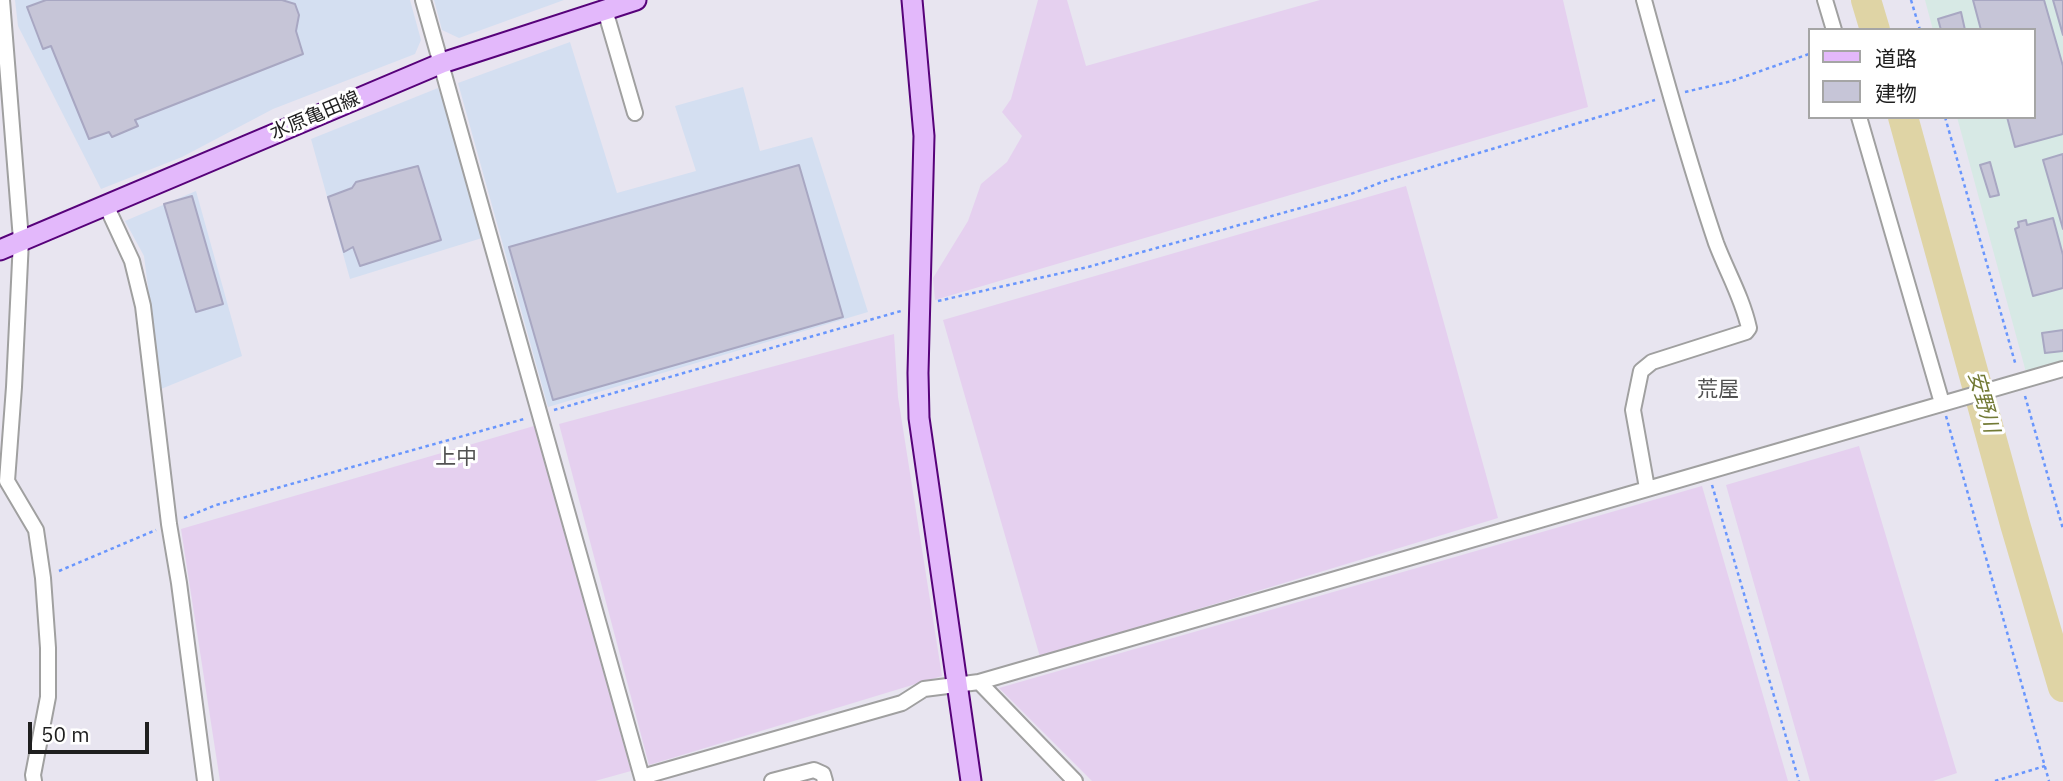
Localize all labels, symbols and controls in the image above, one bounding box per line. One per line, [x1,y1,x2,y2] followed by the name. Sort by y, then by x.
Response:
[1808,28,2035,119] legend
[1875,44,1917,72] text: 道路
[1875,79,1917,107] text: 建物
[267,87,363,145] street label: 水原亀田線
[1962,368,2004,436] water label: 安野川
[1697,377,1739,403] district label: 荒屋
[435,445,477,471] district label: 上中
[32,708,152,752] scale bar
[41,720,90,748] text: 50 m

